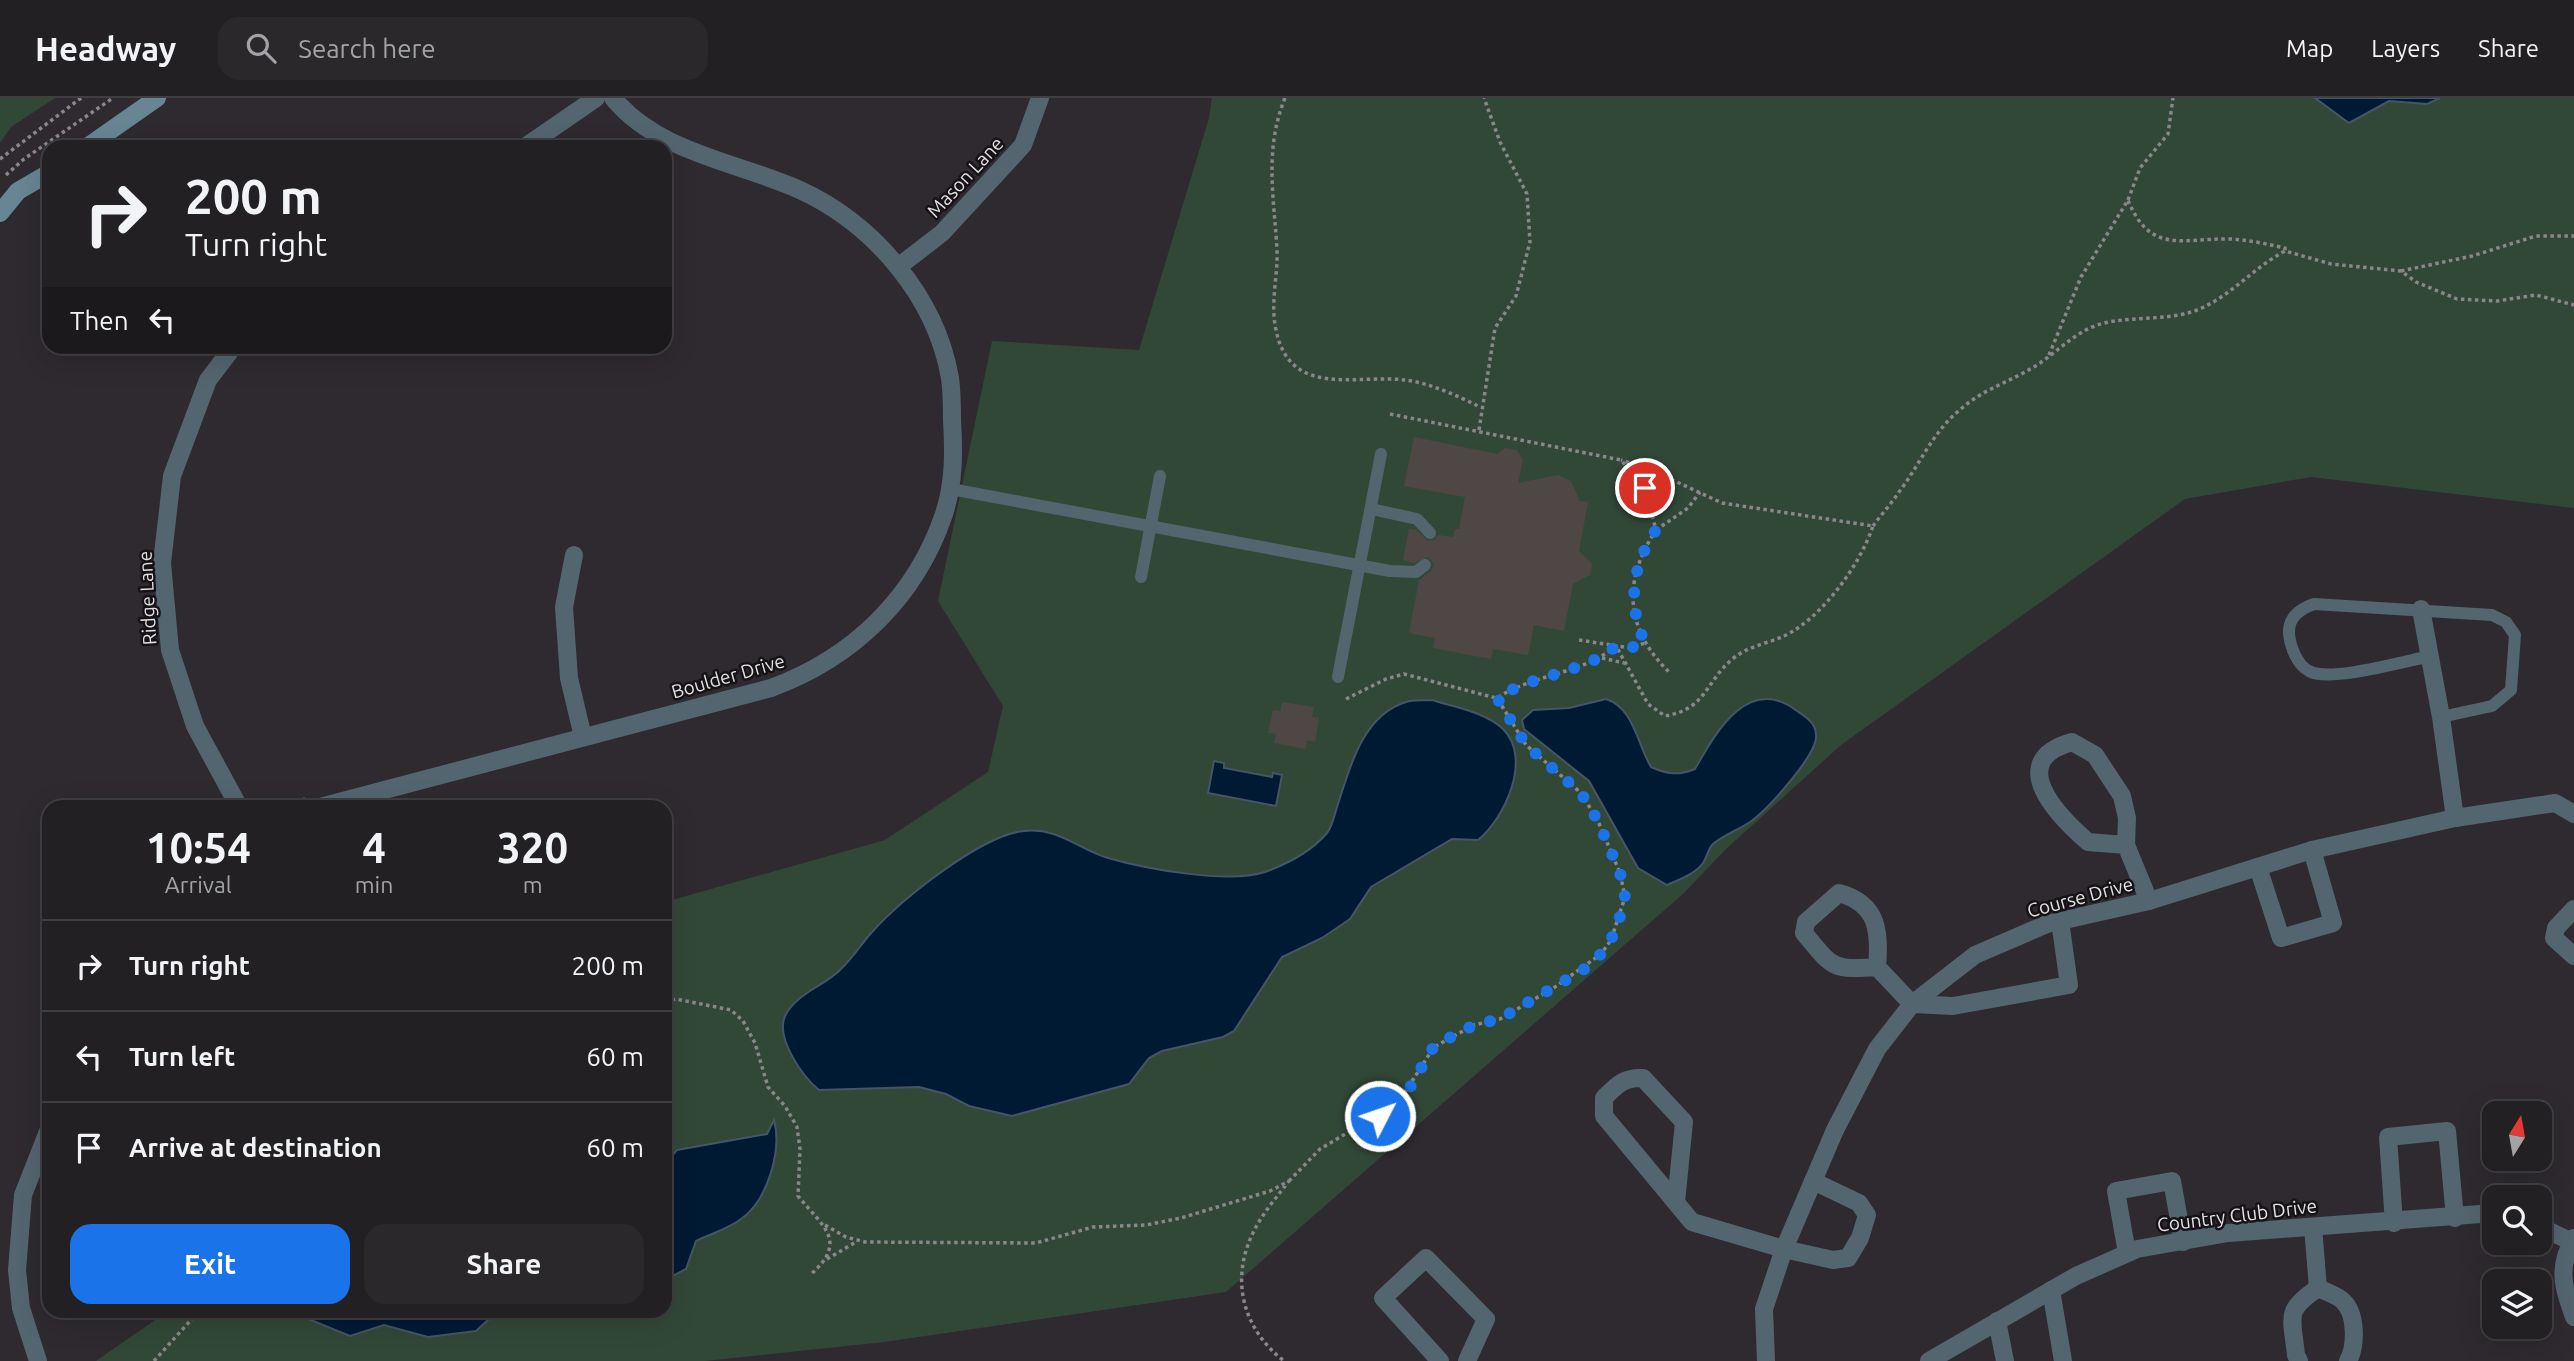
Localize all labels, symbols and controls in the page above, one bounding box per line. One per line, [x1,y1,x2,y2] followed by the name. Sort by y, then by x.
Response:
[218,17,708,80] search box
[242,29,280,67] icon: search
[35,30,176,67] text: Headway
[298,34,436,63] text: Search here
[2286,35,2333,62] text: Map
[2371,35,2440,62] text: Layers
[2478,35,2539,62] text: Share
[922,132,1008,222] street label: Mason Lane
[70,168,161,259] icon: right
[185,168,322,223] text: 200 m
[185,226,327,262] text: Turn right
[143,301,181,339] icon: left
[70,306,129,335] text: Then
[1615,458,1675,518] pin
[1626,469,1664,507] icon: arrive
[134,550,160,646] street label: Ridge Lane
[669,649,787,703] street label: Boulder Drive
[146,824,251,871] text: 10:54
[362,824,386,871] text: 4
[497,824,568,871] text: 320
[165,872,232,897] text: Arrival
[355,872,393,897] text: min
[523,872,543,897] text: m
[2025,872,2135,922] street label: Course Drive
[70,947,108,985] icon: right
[129,951,250,980] text: Turn right
[572,951,644,980] text: 200 m
[70,1038,108,1076] icon: left
[129,1042,235,1071] text: Turn left
[586,1042,644,1071] text: 60 m
[1343,1079,1417,1153] position arrow
[2482,1101,2552,1171] north arrow
[2482,1101,2552,1339] map controls
[70,1129,108,1167] icon: arrive
[129,1133,382,1162] text: Arrive at destination
[586,1133,644,1162] text: 60 m
[2482,1185,2552,1255] button: search
[2156,1194,2318,1236] street label: Country Club Drive
[70,1224,350,1304] button: Exit
[364,1224,644,1304] button: Share
[2482,1269,2552,1339] button: layers

